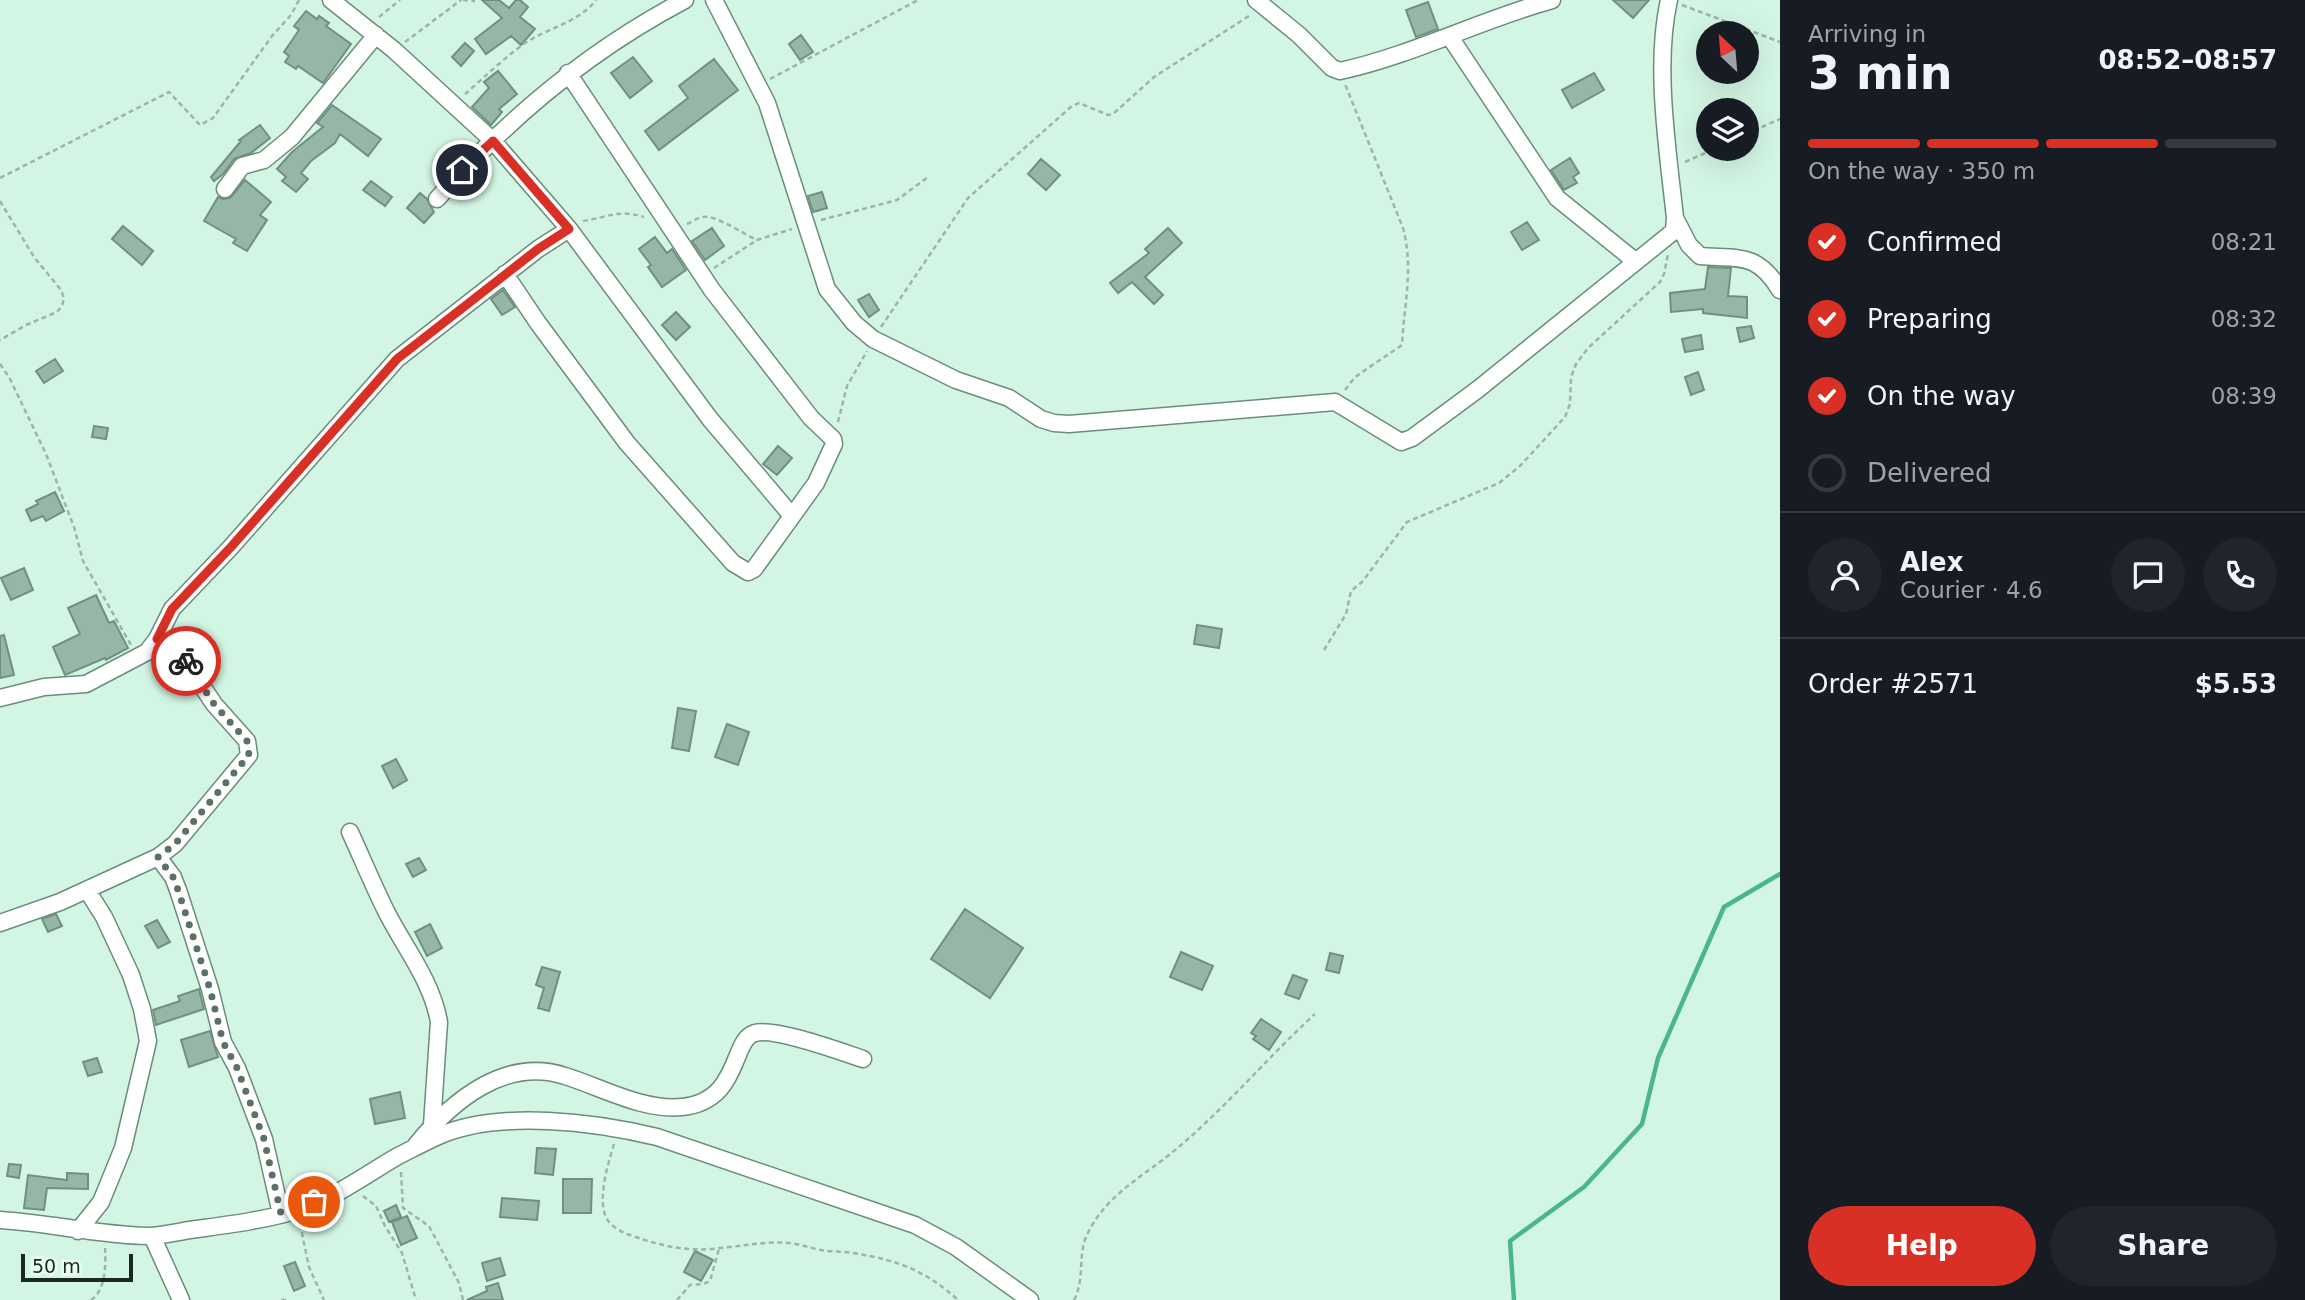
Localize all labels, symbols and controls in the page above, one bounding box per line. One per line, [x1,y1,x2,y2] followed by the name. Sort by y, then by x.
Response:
[1696,21,1759,84] north arrow
[1696,21,1759,161] map controls
[1808,21,1926,47] text: Arriving in
[2098,45,2277,75] text: 08:52–08:57
[1808,46,1952,100] text: 3 min
[1696,98,1759,161] button: layers
[432,140,492,200] pin
[443,151,481,189] icon: home
[1808,158,2035,184] text: On the way · 350 m
[1808,223,1846,261] icon: check
[1867,227,2002,257] text: Confirmed
[2211,229,2277,255] text: 08:21
[1808,300,1846,338] icon: check
[1867,304,1992,334] text: Preparing
[2211,306,2277,332] text: 08:32
[1808,377,1846,415] icon: check
[1867,381,2016,411] text: On the way
[2211,383,2277,409] text: 08:39
[1867,458,1991,488] text: Delivered
[1808,538,1882,612] button: person
[2111,538,2185,612] button: chat
[2203,538,2277,612] button: phone
[1900,547,1963,577] text: Alex
[1900,577,2043,603] text: Courier · 4.6
[151,626,221,696] courier
[167,642,205,680] icon: bike
[1808,669,1978,699] text: Order #2571
[2195,669,2277,699] text: $5.53
[284,1172,344,1232] pin
[295,1183,333,1221] icon: bag
[1808,1206,2036,1286] button: Help
[2050,1206,2277,1286] button: Share
[21,1251,133,1283] scale bar
[32,1255,81,1277] text: 50 m

